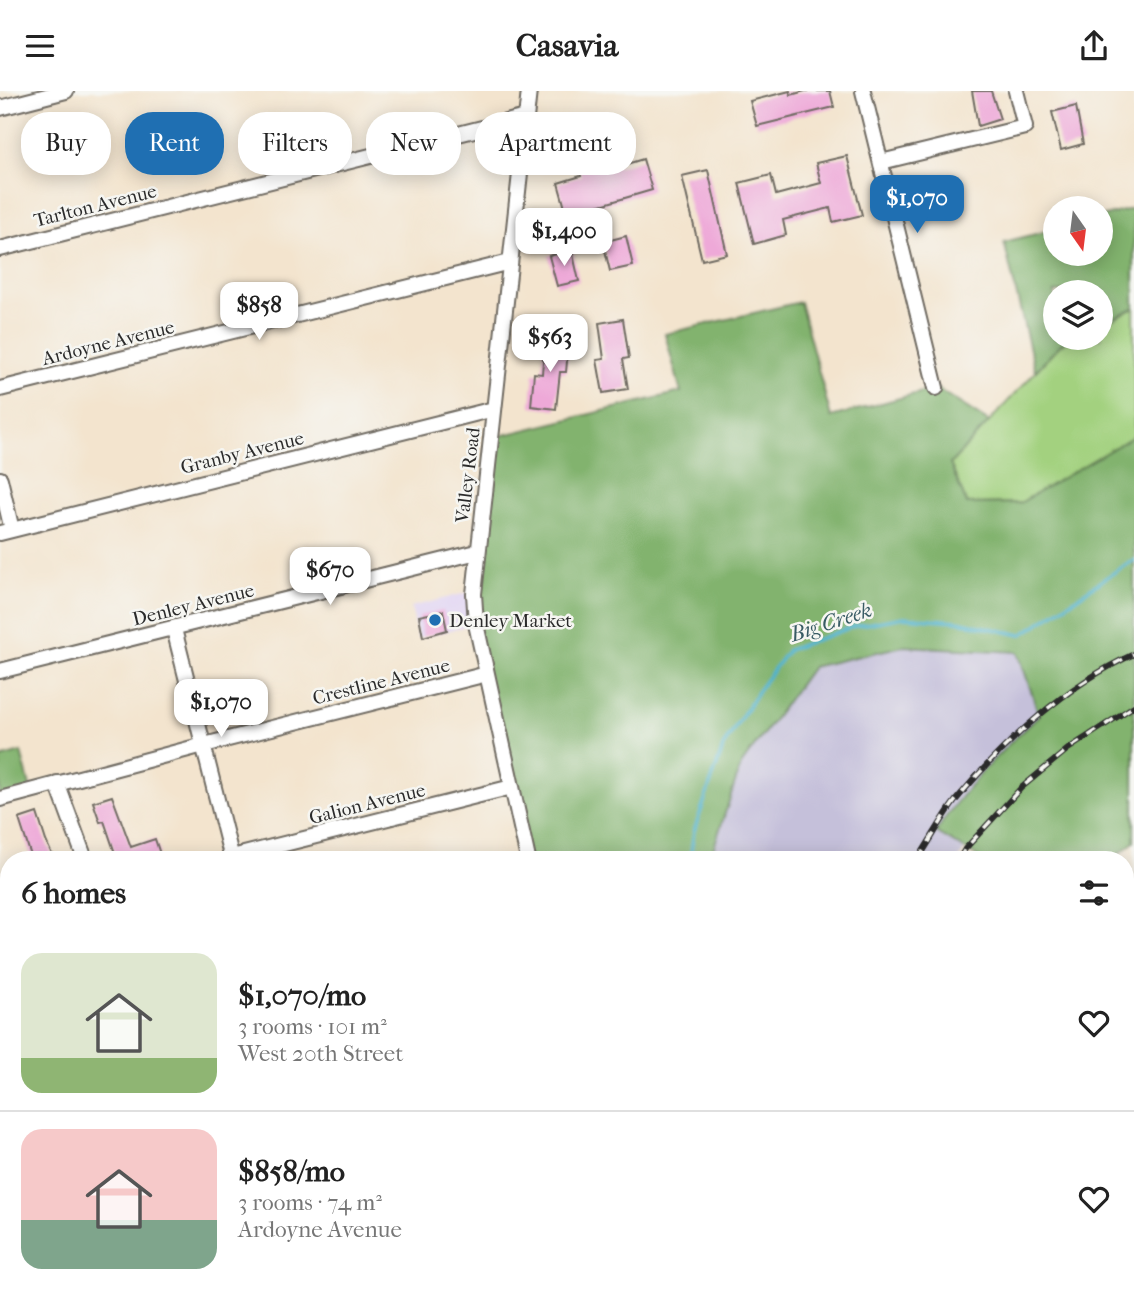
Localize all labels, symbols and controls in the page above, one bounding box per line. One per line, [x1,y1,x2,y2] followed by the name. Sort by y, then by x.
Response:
[21,27,59,65] icon: menu
[516,27,618,64] text: Casavia
[1075,27,1113,65] icon: share
[21,112,111,175] chip: Buy
[125,112,224,175] chip: Rent
[238,112,352,175] chip: Filters
[366,112,461,175] chip: New
[475,112,636,175] chip: Apartment
[860,176,974,235] pin: $1,070
[32,180,159,232] street label: Tarlton Avenue
[886,184,948,211] text: $1,070
[1043,196,1113,266] north arrow
[1043,196,1113,350] map controls
[507,209,621,268] pin: $1,400
[531,217,597,244] text: $1,400
[1043,280,1113,350] button: layers
[218,282,300,342] pin: $858
[236,291,282,318] text: $858
[509,315,591,374] pin: $563
[39,316,177,370] street label: Ardoyne Avenue
[528,323,572,350] text: $563
[451,426,485,525] street label: Valley Road
[178,427,306,479] street label: Granby Avenue
[289,547,371,607] pin: $670
[306,556,354,583] text: $670
[130,579,256,631] street label: Denley Avenue
[786,598,875,647] water label: Big Creek
[449,610,572,632] place label: Denley Market
[427,612,443,628] marker: Denley Market
[310,654,452,710] street label: Crestline Avenue
[164,679,278,739] pin: $1,070
[190,688,252,715] text: $1,070
[307,779,428,829] street label: Galion Avenue
[1075,874,1113,912] icon: filters
[21,876,126,911] text: 6 homes
[238,978,366,1013] text: $1,070/mo
[77,981,161,1065] icon: home
[1075,1004,1113,1042] icon: heart
[238,1013,387,1040] text: 3 rooms · 101 m²
[238,1040,403,1067] text: West 20th Street
[238,1154,345,1189] text: $858/mo
[77,1157,161,1241] icon: home
[1075,1180,1113,1218] icon: heart
[238,1189,382,1216] text: 3 rooms · 74 m²
[238,1216,402,1243] text: Ardoyne Avenue

